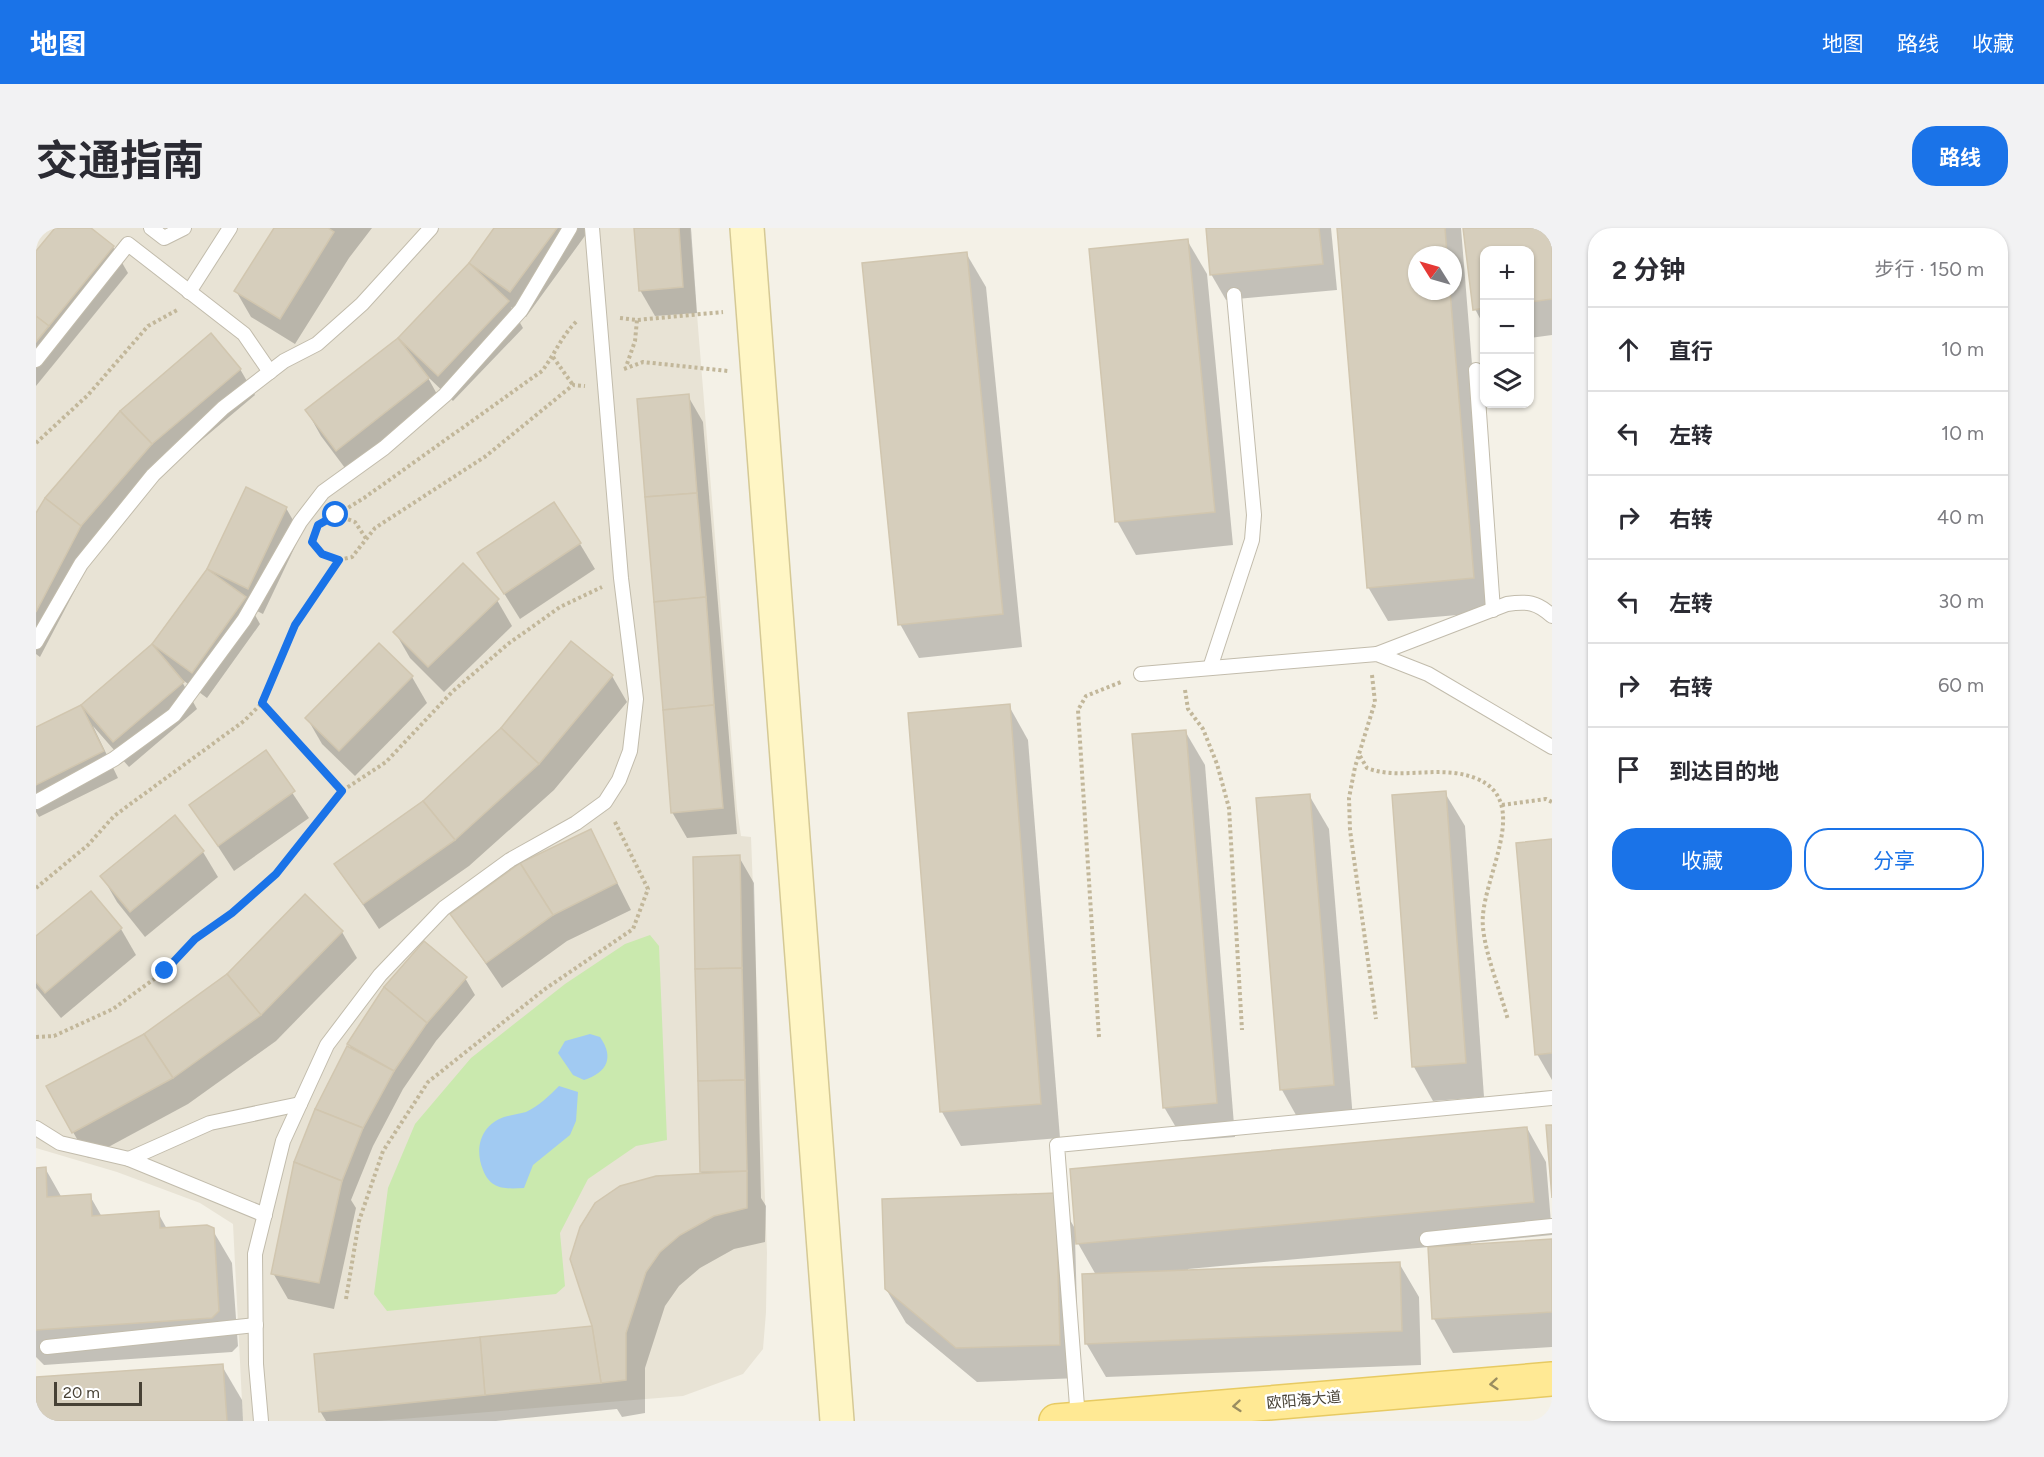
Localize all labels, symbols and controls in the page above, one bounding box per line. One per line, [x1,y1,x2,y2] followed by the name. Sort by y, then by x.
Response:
[30,27,86,61] text: 地图
[1822,31,1864,56] text: 地图
[1897,31,1939,56] text: 路线
[1972,31,2014,56] text: 收藏
[1912,126,2008,186] button: 路线
[36,135,204,186] text: 交通指南
[1408,246,1462,300] north arrow
[1480,246,1534,408] map controls
[1480,246,1534,300] button: +
[1612,254,1685,286] text: 2 分钟
[1875,257,1984,281] text: 步行 · 150 m
[1480,300,1534,354] button: −
[1612,333,1645,366] icon: ahead
[1941,337,1984,361] text: 10 m
[1669,338,1713,365] text: 直行
[1480,354,1534,408] button: layers
[1612,417,1645,450] icon: left
[1941,421,1984,445] text: 10 m
[1669,422,1713,449] text: 左转
[322,501,348,527] route start
[1612,501,1645,534] icon: right
[1937,505,1984,529] text: 40 m
[1669,506,1713,533] text: 右转
[1612,585,1645,618] icon: left
[1938,589,1984,613] text: 30 m
[1669,590,1713,617] text: 左转
[1612,669,1645,702] icon: right
[1938,673,1984,697] text: 60 m
[1669,674,1713,701] text: 右转
[1612,753,1645,786] icon: arrive
[1669,758,1779,785] text: 到达目的地
[1612,828,1792,890] button: 收藏
[1804,828,1984,890] button: 分享
[151,957,177,983] route end
[1489,1377,1498,1390] one-way arrow
[54,1379,142,1406] scale bar
[63,1383,100,1402] text: 20 m
[1266,1388,1342,1412] street label: 欧阳海大道
[1232,1399,1241,1412] one-way arrow

